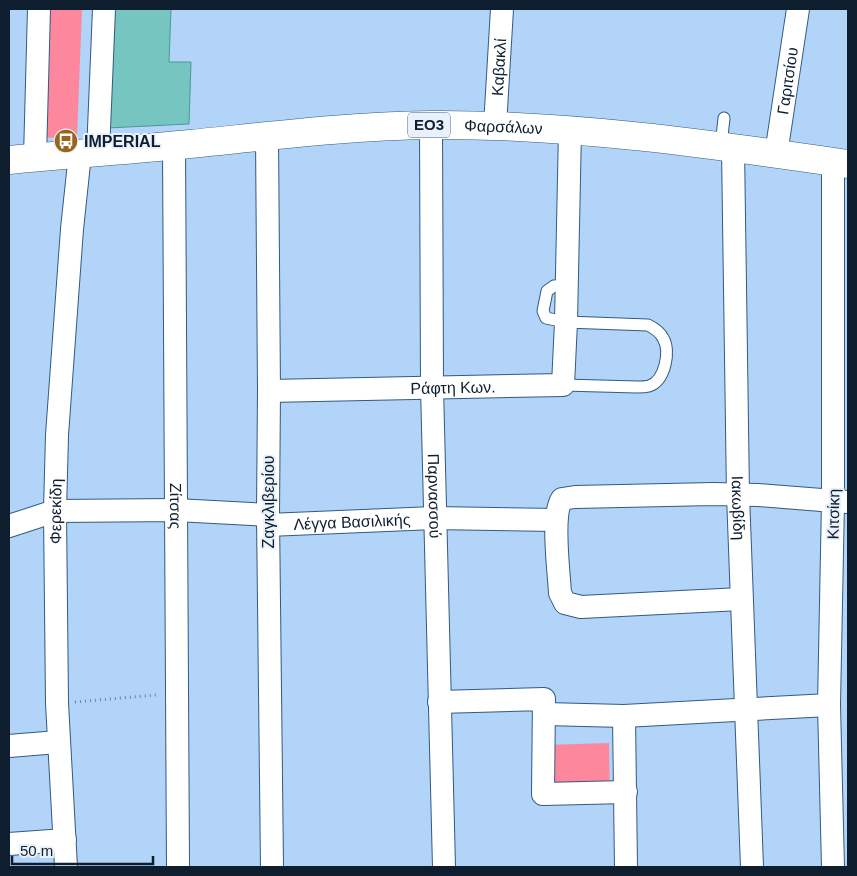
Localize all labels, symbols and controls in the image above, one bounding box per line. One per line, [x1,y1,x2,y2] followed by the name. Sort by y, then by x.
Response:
[489,37,509,96] street label: Καβακλί
[774,46,801,116] street label: Γαριτσίου
[408,112,450,138] road number: ΕΟ3
[464,117,543,137] street label: Φαρσάλων
[53,128,79,154] bus stop icon: IMPERIAL
[84,133,161,150] place label: IMPERIAL
[410,378,496,397] street label: Ράφτη Κων.
[425,453,444,538] street label: Παρνασσού
[260,455,277,549] street label: Ζαγκλιβερίου
[729,476,748,541] street label: Ιακωβίδη
[47,478,65,544] street label: Φερεκίδη
[167,483,184,529] street label: Ζίτσας
[825,489,842,539] street label: Κιτσίκη
[293,511,411,533] street label: Λέγγα Βασιλικής
[12,834,154,866] scale bar
[20,842,53,859] text: 50 m

